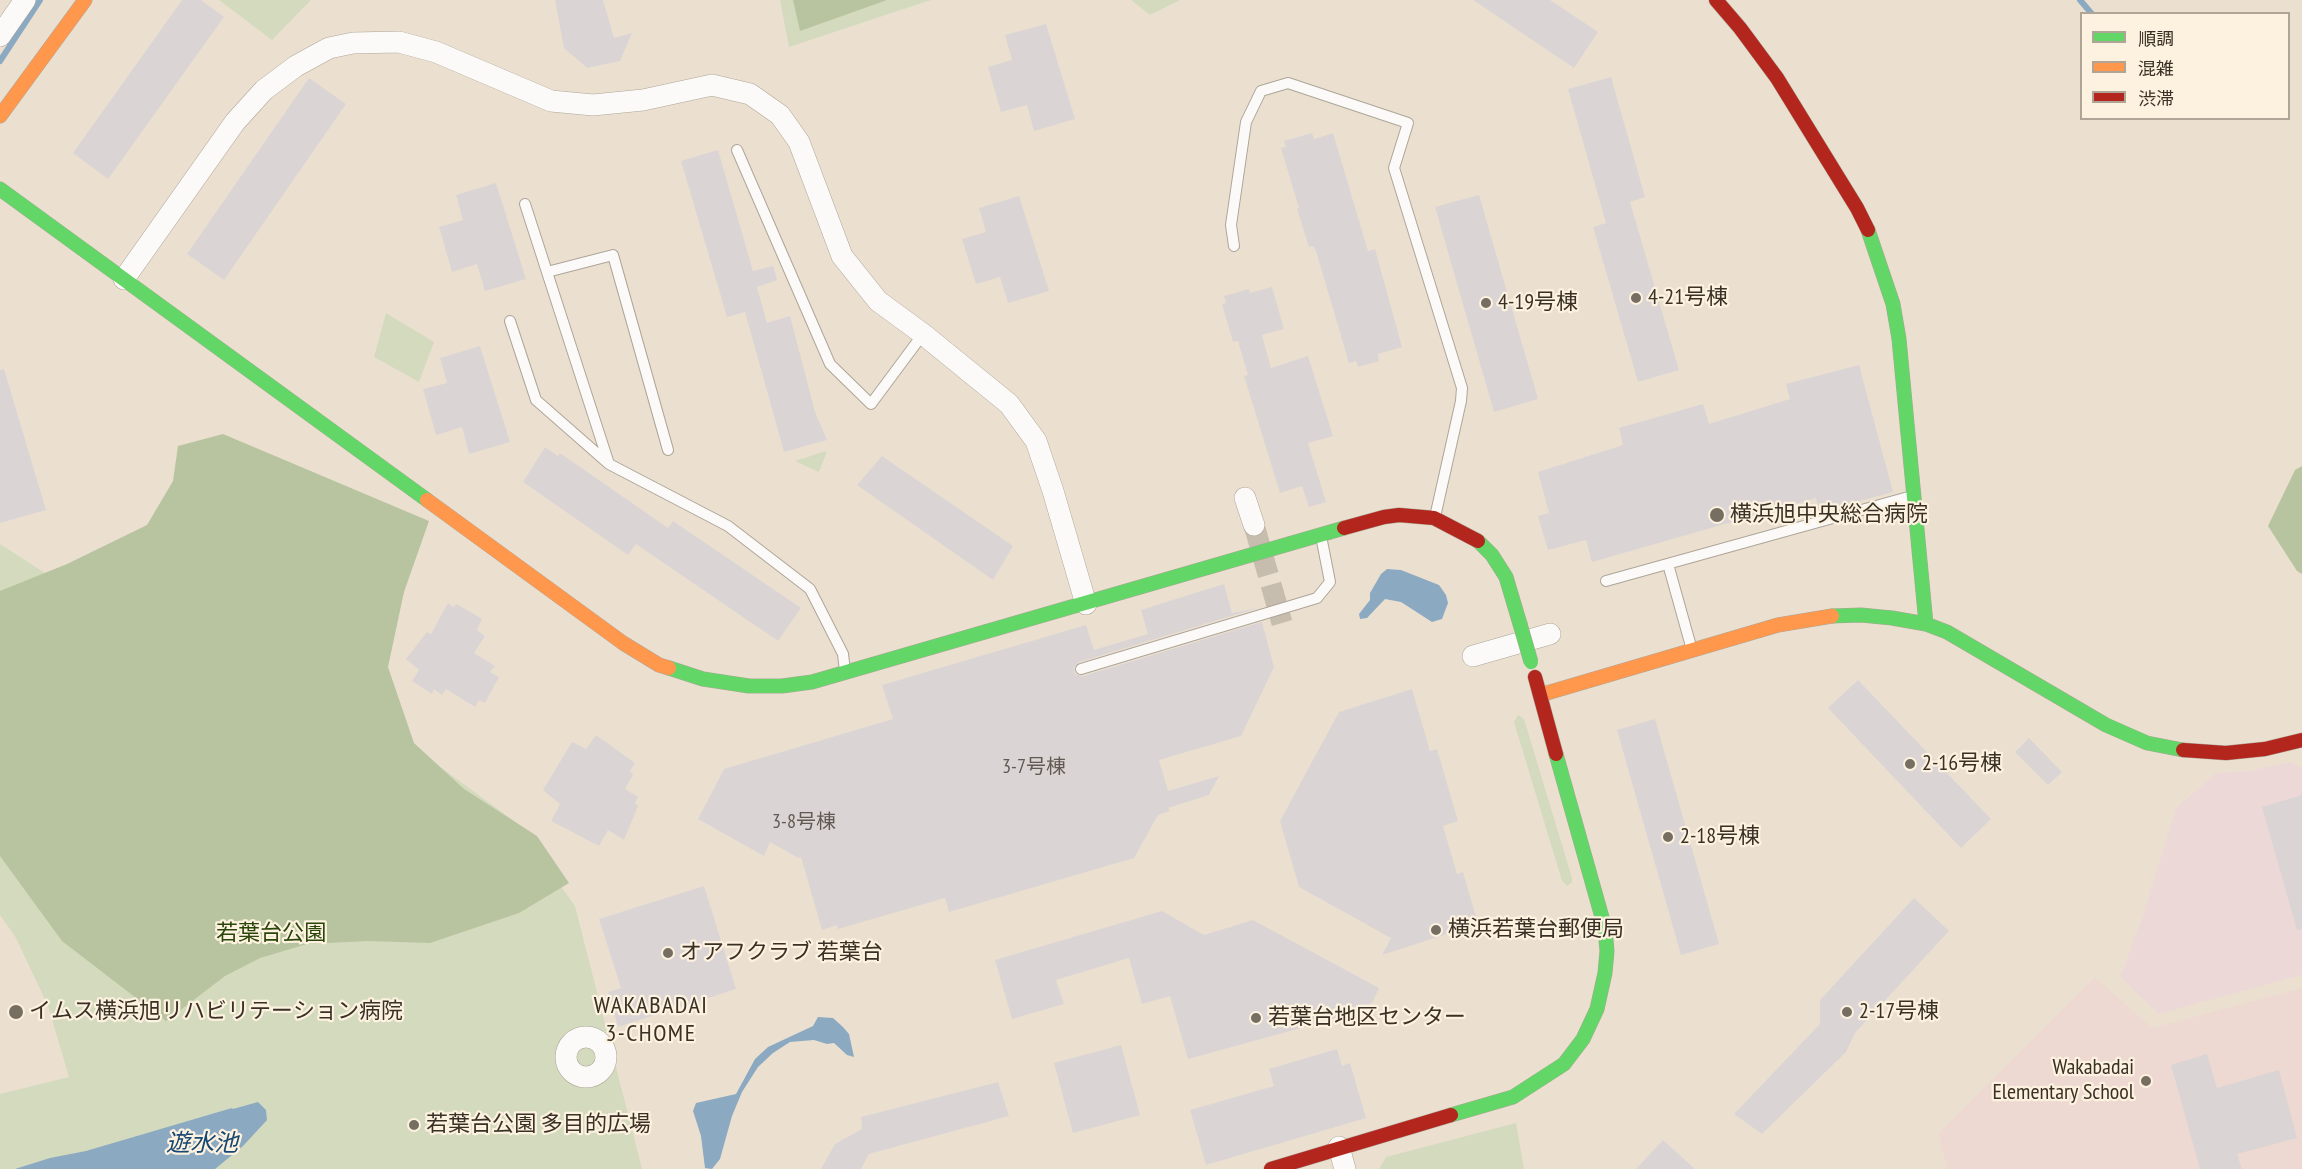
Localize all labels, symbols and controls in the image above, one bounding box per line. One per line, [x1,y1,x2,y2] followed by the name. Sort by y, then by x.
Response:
[2080,12,2290,120] legend
[2138,27,2174,50] text: 順調
[2138,57,2174,80] text: 混雑
[2138,87,2174,110] text: 渋滞
[1648,285,1728,311] place label: 4-21号棟
[1498,290,1578,316] place label: 4-19号棟
[1629,291,1643,305] marker: 4-21号棟
[1479,296,1493,310] marker: 4-19号棟
[1730,502,1928,528] place label: 横浜旭中央総合病院
[1708,506,1726,524] marker: 横浜旭中央総合病院
[1922,751,2002,777] place label: 2-16号棟
[1002,755,1066,779] house number: 3-7号棟
[1903,757,1917,771] marker: 2-16号棟
[772,810,836,834] house number: 3-8号棟
[1680,824,1760,850] place label: 2-18号棟
[1661,830,1675,844] marker: 2-18号棟
[1448,917,1624,943] place label: 横浜若葉台郵便局
[216,921,326,947] park label: 若葉台公園
[1429,923,1443,937] marker: 横浜若葉台郵便局
[680,940,883,966] place label: オアフクラブ 若葉台
[661,946,675,960] marker: オアフクラブ 若葉台
[594,992,708,1048] district label: WAKABADAI 3-CHOME
[29,999,403,1025] place label: イムス横浜旭リハビリテーション病院
[1859,999,1939,1025] place label: 2-17号棟
[7,1003,25,1021] marker: イムス横浜旭リハビリテーション病院
[1268,1005,1466,1031] place label: 若葉台地区センター
[1840,1005,1854,1019] marker: 2-17号棟
[1249,1011,1263,1025] marker: 若葉台地区センター
[1992,1055,2134,1106] place label: Wakabadai Elementary School
[2139,1074,2153,1088] marker: Wakabadai Elementary School
[426,1112,651,1138] place label: 若葉台公園 多目的広場
[407,1118,421,1132] marker: 若葉台公園 多目的広場
[166,1130,238,1158] water label: 遊水池

